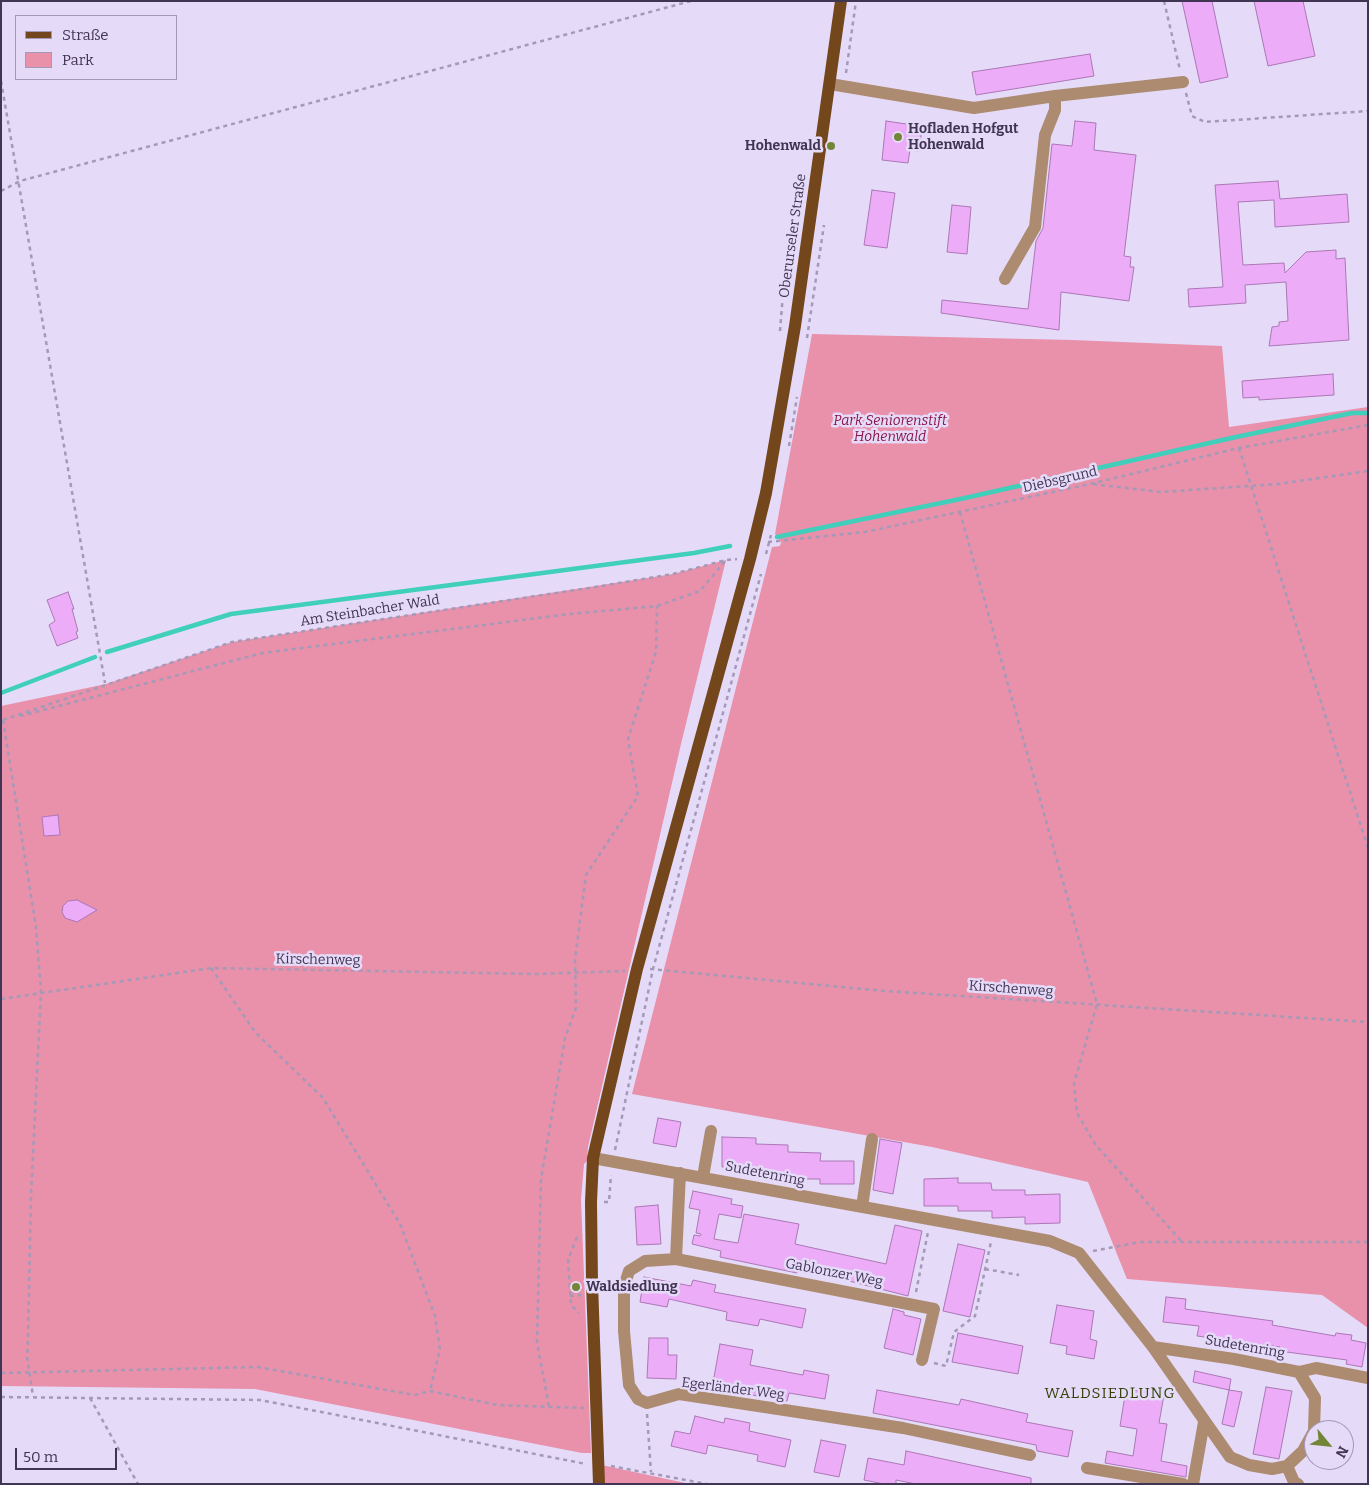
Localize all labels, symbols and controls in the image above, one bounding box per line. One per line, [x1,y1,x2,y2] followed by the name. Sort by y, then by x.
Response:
[15,15,178,80] legend
[62,26,108,44] text: Straße
[62,51,94,69] text: Park
[908,121,1019,154] place label: Hofladen Hofgut Hohenwald
[892,131,904,143] marker: Hofladen Hofgut Hohenwald
[745,138,821,154] place label: Hohenwald
[825,140,837,152] marker: Hohenwald
[776,173,810,299] street label: Oberurseler Straße
[833,413,947,446] park label: Park Seniorenstift Hohenwald
[1021,463,1099,497] street label: Diebsgrund
[299,592,441,630] street label: Am Steinbacher Wald
[275,951,361,969] street label: Kirschenweg
[968,978,1054,1000] street label: Kirschenweg
[724,1158,806,1190] street label: Sudetenring
[784,1255,884,1291] street label: Gablonzer Weg
[586,1279,678,1295] place label: Waldsiedlung
[570,1281,582,1293] marker: Waldsiedlung
[1204,1332,1286,1362] street label: Sudetenring
[680,1374,786,1404] street label: Egerländer Weg
[1043,1385,1177,1403] district label: WALDSIEDLUNG
[1304,1420,1354,1470] north arrow
[18,1438,120,1470] scale bar
[1332,1443,1352,1461] text: N
[23,1448,58,1466] text: 50 m

